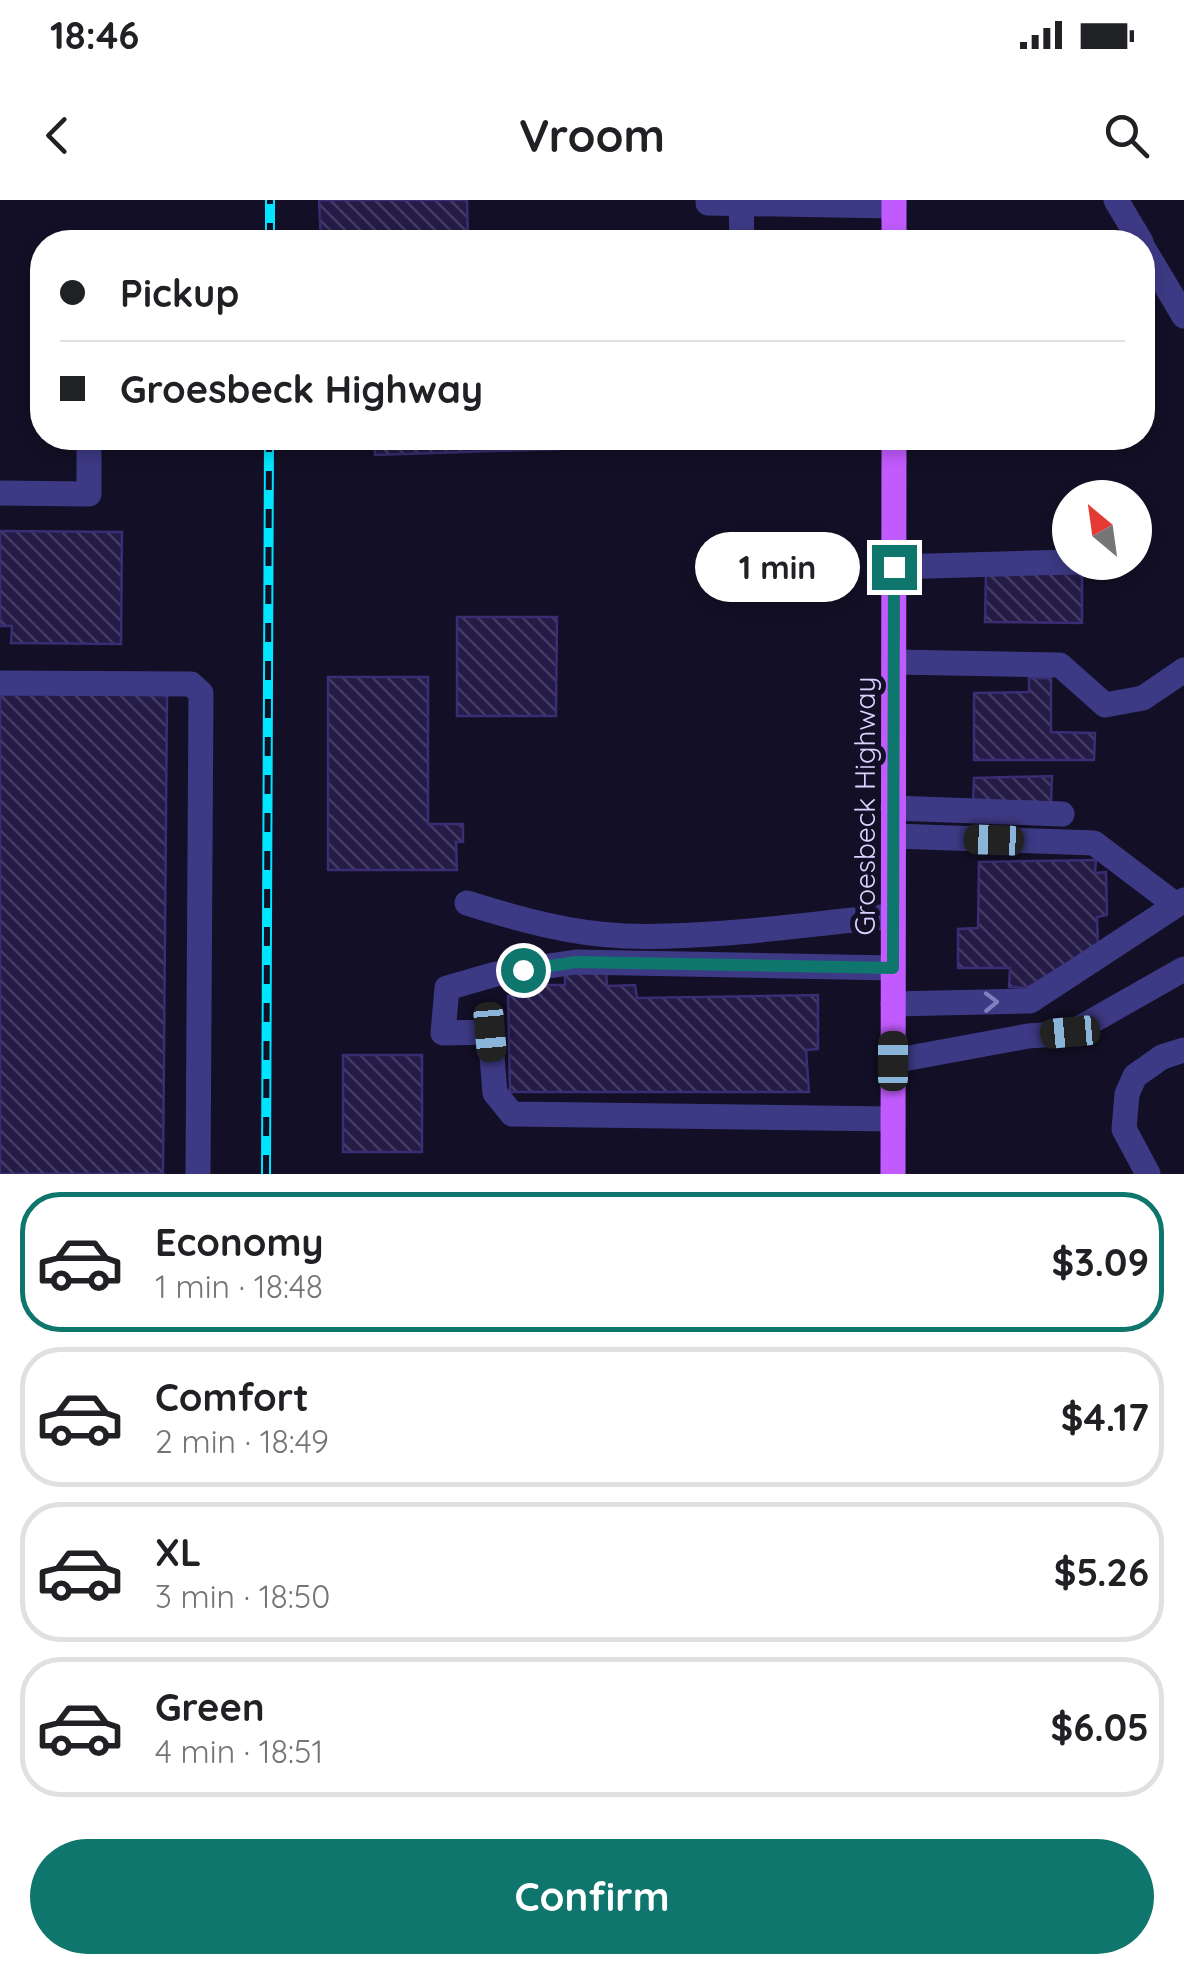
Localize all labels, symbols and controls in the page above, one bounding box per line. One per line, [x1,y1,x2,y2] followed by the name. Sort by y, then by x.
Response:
[50,11,139,59] text: 18:46
[519,107,665,163] text: Vroom
[30,108,85,163] icon: back
[1099,108,1154,163] icon: search
[120,269,239,317] text: Pickup
[120,365,483,413] text: Groesbeck Highway
[1052,480,1152,580] north arrow
[1052,480,1152,580] map controls
[694,532,859,602] callout: 1 min
[872,545,917,590] route end
[739,547,816,587] text: 1 min
[847,677,882,935] street label: Groesbeck Highway
[963,824,1025,856] car
[501,948,546,993] route start
[983,992,999,1013] one-way arrow
[472,1001,508,1063] car
[1039,1014,1101,1050] car
[878,1031,908,1091] car
[35,1217,125,1307] icon: car
[155,1218,324,1266] text: Economy
[1052,1238,1149,1286] text: $3.09
[155,1266,323,1306] text: 1 min · 18:48
[35,1372,125,1462] icon: car
[155,1373,309,1421] text: Comfort
[1061,1393,1149,1441] text: $4.17
[155,1421,329,1461] text: 2 min · 18:49
[35,1527,125,1617] icon: car
[155,1528,201,1576] text: XL
[1054,1548,1149,1596] text: $5.26
[155,1576,330,1616] text: 3 min · 18:50
[35,1682,125,1772] icon: car
[155,1683,265,1731] text: Green
[1051,1703,1149,1751] text: $6.05
[155,1731,323,1771] text: 4 min · 18:51
[30,1839,1154,1954] button: Confirm

